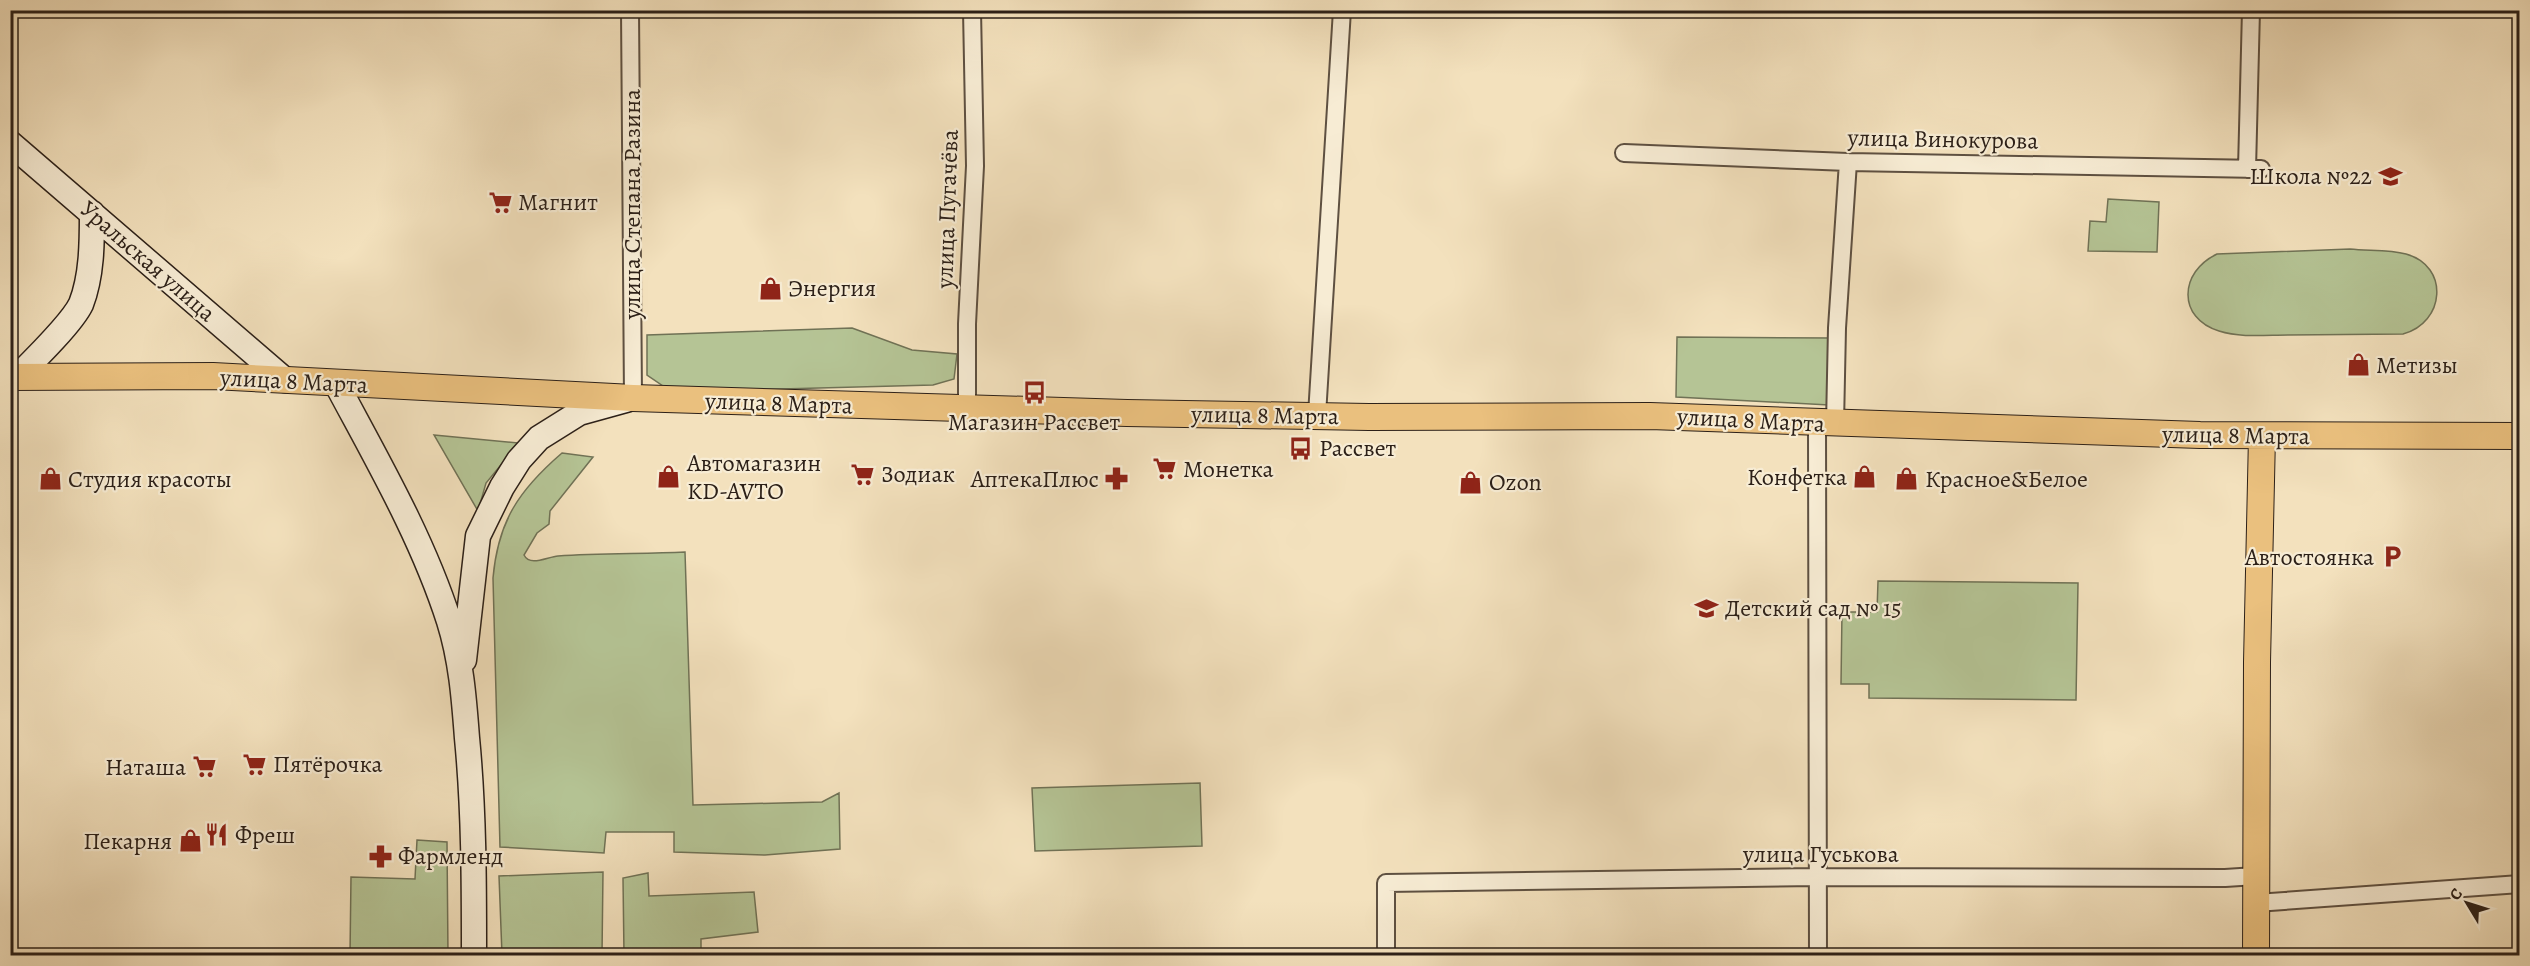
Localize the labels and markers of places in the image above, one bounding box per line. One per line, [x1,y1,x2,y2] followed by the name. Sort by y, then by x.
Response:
[2249,160,2372,192] place label: Школа №22
[2377,163,2403,189] school or university icon: Школа №22
[518,186,598,218] place label: Магнит
[487,189,513,215] supermarket icon: Магнит
[788,272,876,304] place label: Энергия
[757,275,783,301] shop icon: Энергия
[2376,349,2458,381] place label: Метизы
[2345,352,2371,378] shop icon: Метизы
[1021,379,1047,405] bus stop icon: Магазин Рассвет
[948,406,1121,438] place label: Магазин Рассвет
[1319,432,1397,464] place label: Рассвет
[1288,435,1314,461] bus stop icon: Рассвет
[686,447,821,507] place label: Автомагазин KD-AVTO
[1183,453,1274,485] place label: Монетка
[1152,456,1178,482] supermarket icon: Монетка
[881,458,955,490] place label: Зодиак
[850,461,876,487] supermarket icon: Зодиак
[1747,461,1847,493] place label: Конфетка
[68,463,232,495] place label: Студия красоты
[970,463,1099,495] place label: АптекаПлюс
[1925,463,2088,495] place label: Красное&Белое
[656,464,682,490] shop icon: Автомагазин KD-AVTO
[1852,464,1878,490] shop icon: Конфетка
[37,466,63,492] shop icon: Студия красоты
[1104,466,1130,492] pharmacy icon: АптекаПлюс
[1489,466,1542,498] place label: Ozon
[1894,466,1920,492] shop icon: Красное&Белое
[1458,469,1484,495] shop icon: Ozon
[2244,541,2374,573] place label: Автостоянка
[2379,544,2405,570] parking icon: Автостоянка
[1725,592,1902,624] place label: Детский сад № 15
[1694,595,1720,621] school or university icon: Детский сад № 15
[273,748,383,780] place label: Пятёрочка
[105,751,186,783] place label: Наташа
[242,751,268,777] supermarket icon: Пятёрочка
[191,754,217,780] supermarket icon: Наташа
[235,819,295,851] place label: Фреш
[204,822,230,848] restaurant icon: Фреш
[83,825,172,857] place label: Пекарня
[177,828,203,854] shop icon: Пекарня
[398,840,503,872] place label: Фармленд
[367,843,393,869] pharmacy icon: Фармленд

